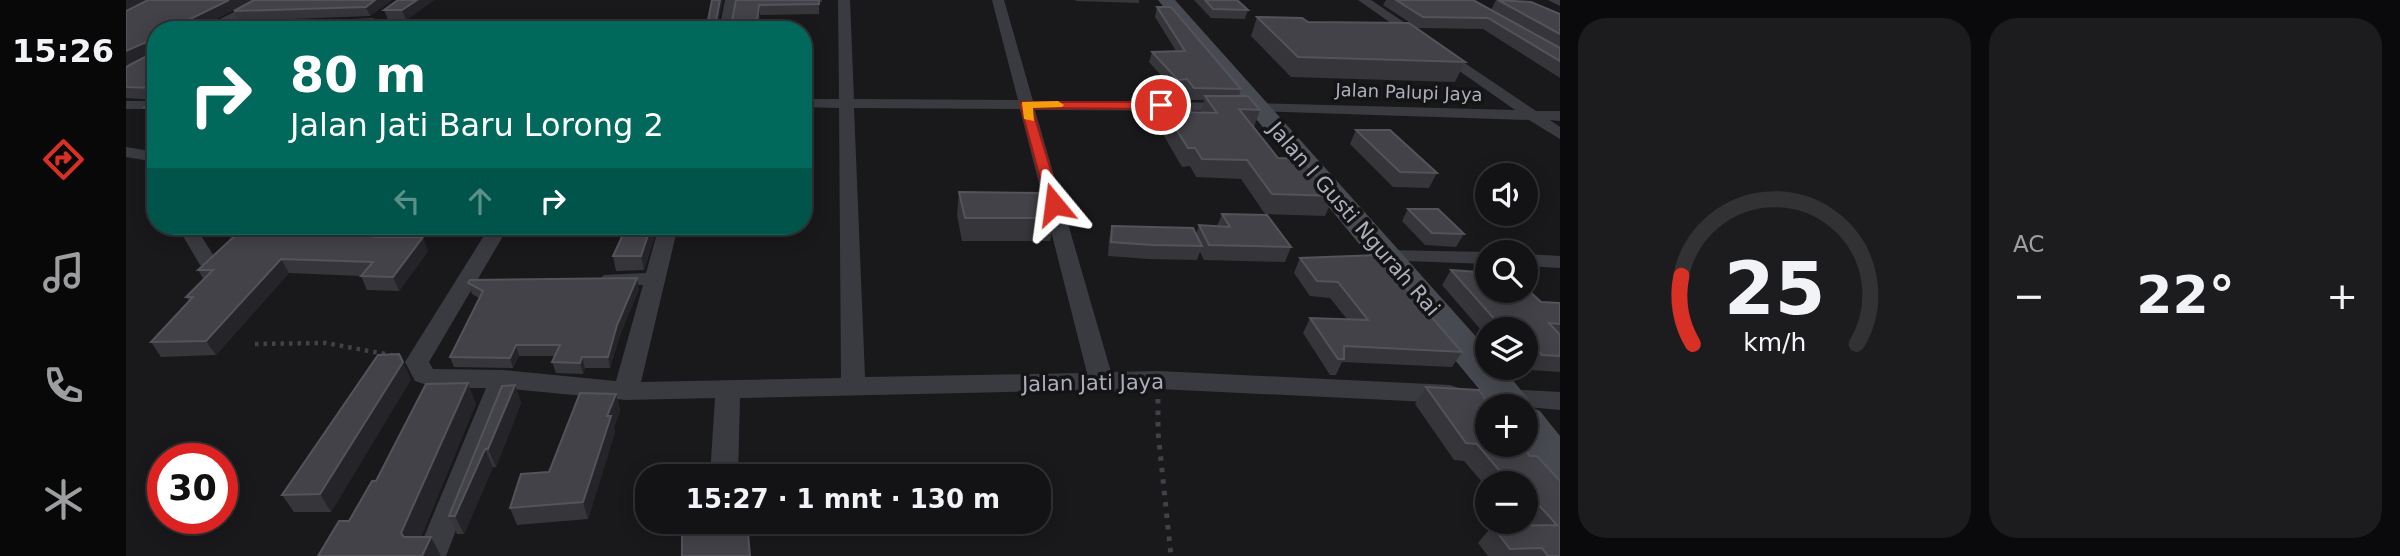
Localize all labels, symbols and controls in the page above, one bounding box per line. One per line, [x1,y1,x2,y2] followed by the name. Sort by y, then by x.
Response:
[12,32,114,70] text: 15:26
[290,47,426,104] text: 80 m
[175,49,266,140] icon: right
[1131,75,1191,135] pin
[1334,79,1483,105] street label: Jalan Palupi Jaya
[1142,86,1180,124] icon: arrive
[290,106,664,144] text: Jalan Jati Baru Lorong 2
[1262,116,1445,321] street label: Jalan I Gusti Ngurah Rai
[39,135,88,184] icon: directions
[1475,163,1538,534] map controls
[1475,163,1538,226] button: sound
[1017,167,1091,241] position arrow
[388,182,426,220] icon: left
[461,182,499,220] icon: ahead
[534,182,572,220] icon: right
[2013,231,2044,257] text: AC
[1475,240,1538,303] button: search
[1724,246,1825,331] text: 25
[39,248,88,297] icon: music
[2136,265,2235,325] text: 22°
[2013,274,2045,318] text: −
[2326,274,2358,318] text: +
[1475,317,1538,380] button: layers
[1743,328,1806,357] text: km/h
[39,361,88,410] icon: phone
[1020,370,1164,396] street label: Jalan Jati Jaya
[1475,394,1538,457] button: +
[147,443,238,534] speed limit sign: 30
[1475,471,1538,534] button: −
[39,475,88,524] icon: climate
[686,484,1000,514] text: 15:27 · 1 mnt · 130 m

